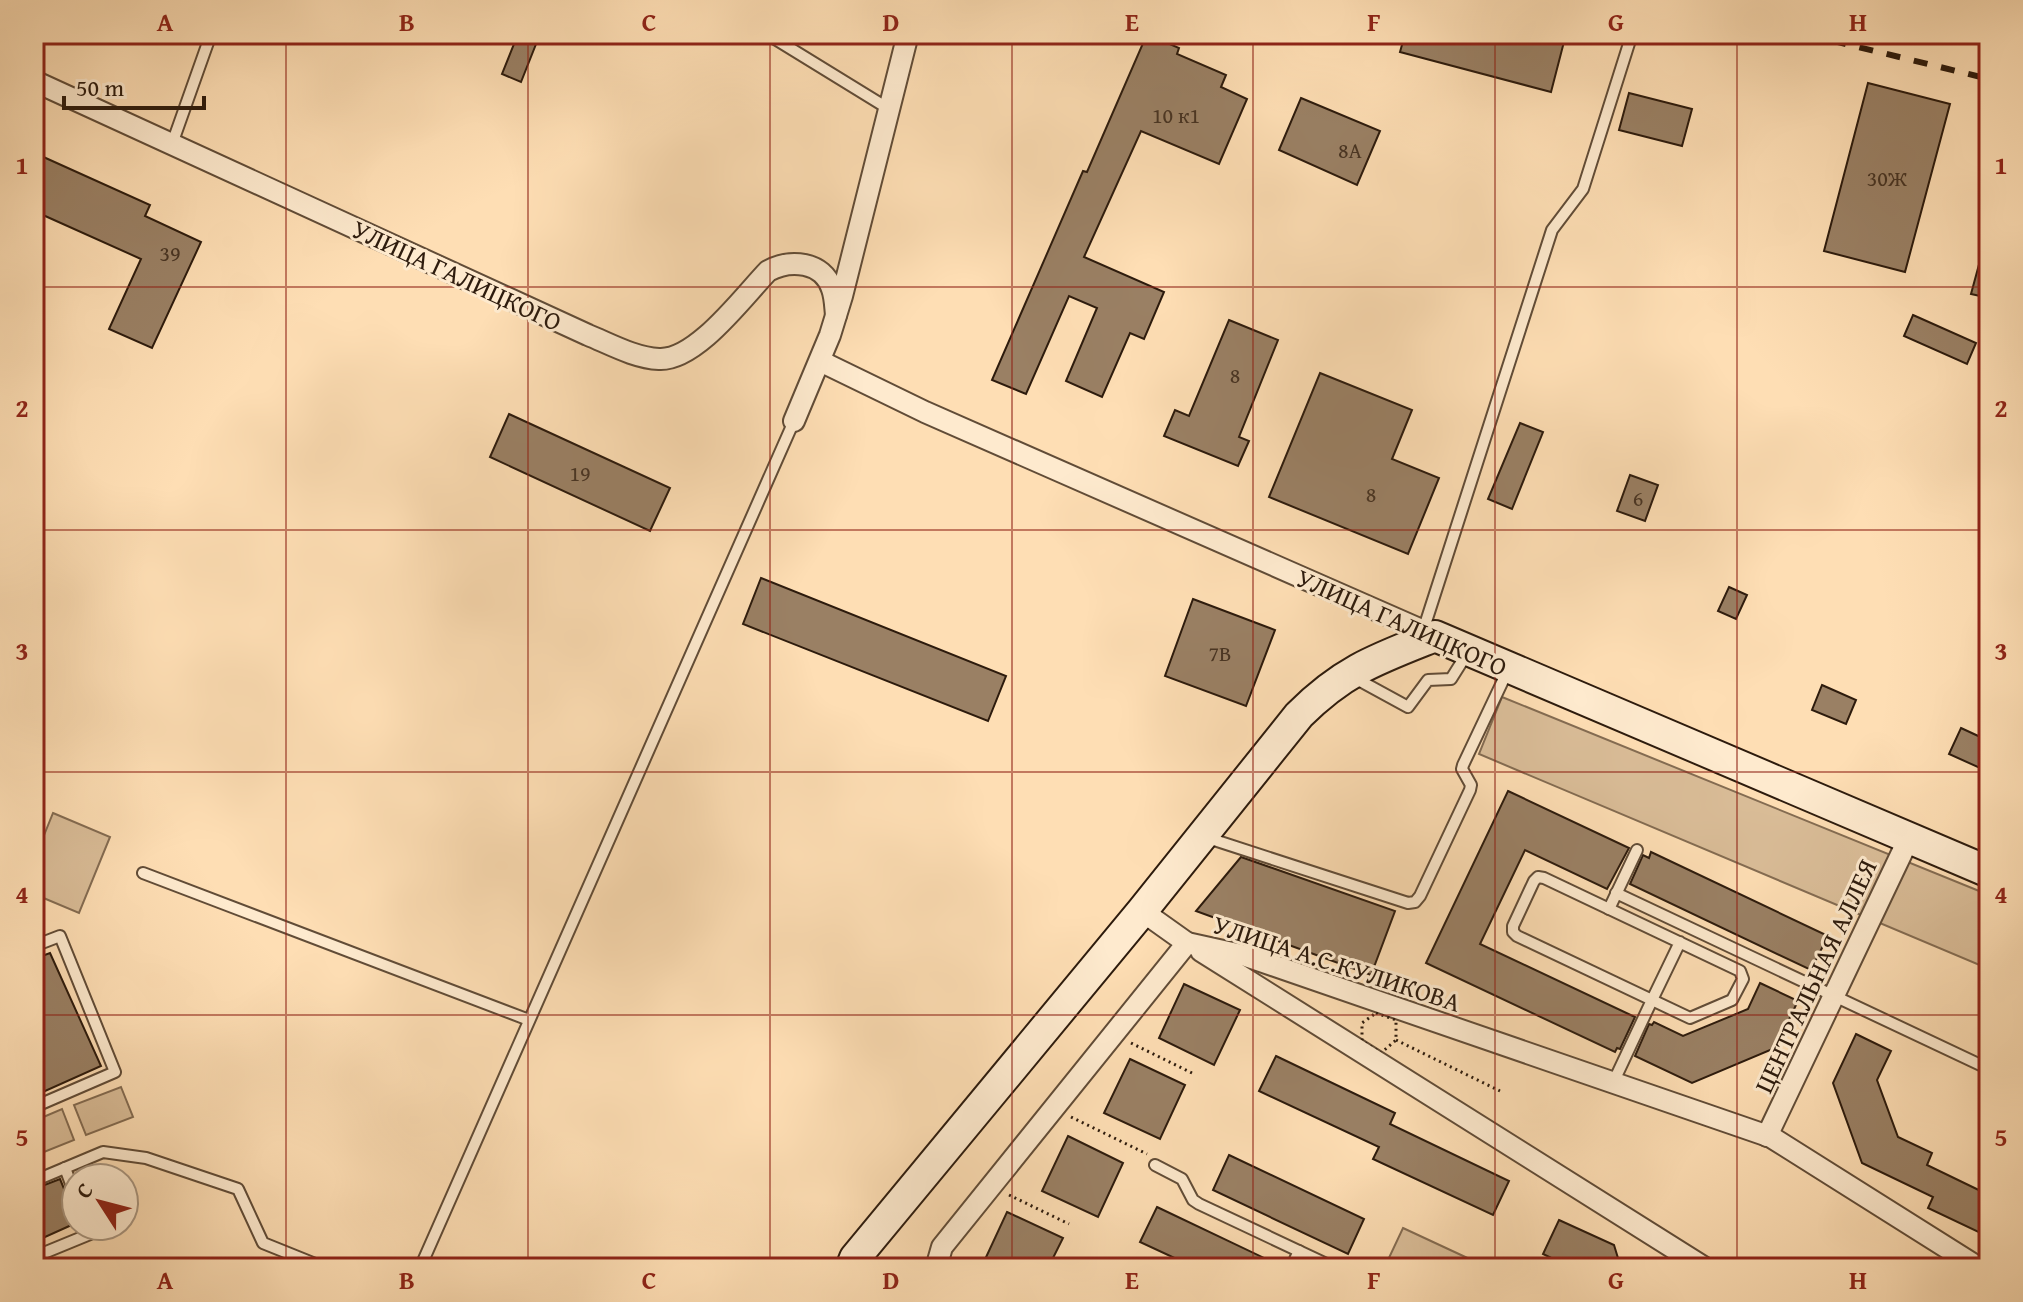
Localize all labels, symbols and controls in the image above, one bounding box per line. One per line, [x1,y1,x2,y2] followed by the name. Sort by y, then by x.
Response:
[157,2,174,41] text: A
[399,2,415,41] text: B
[642,2,656,41] text: C
[883,2,899,41] text: D
[1125,2,1139,41] text: E
[1367,2,1381,41] text: F
[1608,2,1624,41] text: G
[1849,2,1867,41] text: H
[64,60,204,110] scale bar
[76,70,124,105] text: 50 m
[1152,99,1200,131] house number: 10 к1
[1338,134,1363,166] house number: 8А
[15,145,29,184] text: 1
[1994,145,2008,184] text: 1
[1867,162,1908,194] house number: 30Ж
[346,209,568,341] street label: УЛИЦА ГАЛИЦКОГО
[159,237,181,269] house number: 39
[1230,359,1240,391] house number: 8
[15,388,29,427] text: 2
[1994,388,2008,427] text: 2
[569,457,591,489] house number: 19
[1366,478,1376,510] house number: 8
[1633,482,1643,514] house number: 6
[1290,558,1514,686] street label: УЛИЦА ГАЛИЦКОГО
[15,631,29,670] text: 3
[1994,631,2008,670] text: 3
[1208,637,1232,669] house number: 7В
[1744,853,1886,1099] street label: ЦЕНТРАЛЬНАЯ АЛЛЕЯ
[15,874,29,913] text: 4
[1994,874,2008,913] text: 4
[1208,904,1466,1022] street label: УЛИЦА А.С.КУЛИКОВА
[15,1117,29,1156] text: 5
[1994,1117,2008,1156] text: 5
[60,1162,140,1242] north arrow
[67,1176,100,1205] text: С
[157,1260,174,1299] text: A
[399,1260,415,1299] text: B
[642,1260,656,1299] text: C
[883,1260,899,1299] text: D
[1125,1260,1139,1299] text: E
[1367,1260,1381,1299] text: F
[1608,1260,1624,1299] text: G
[1849,1260,1867,1299] text: H

